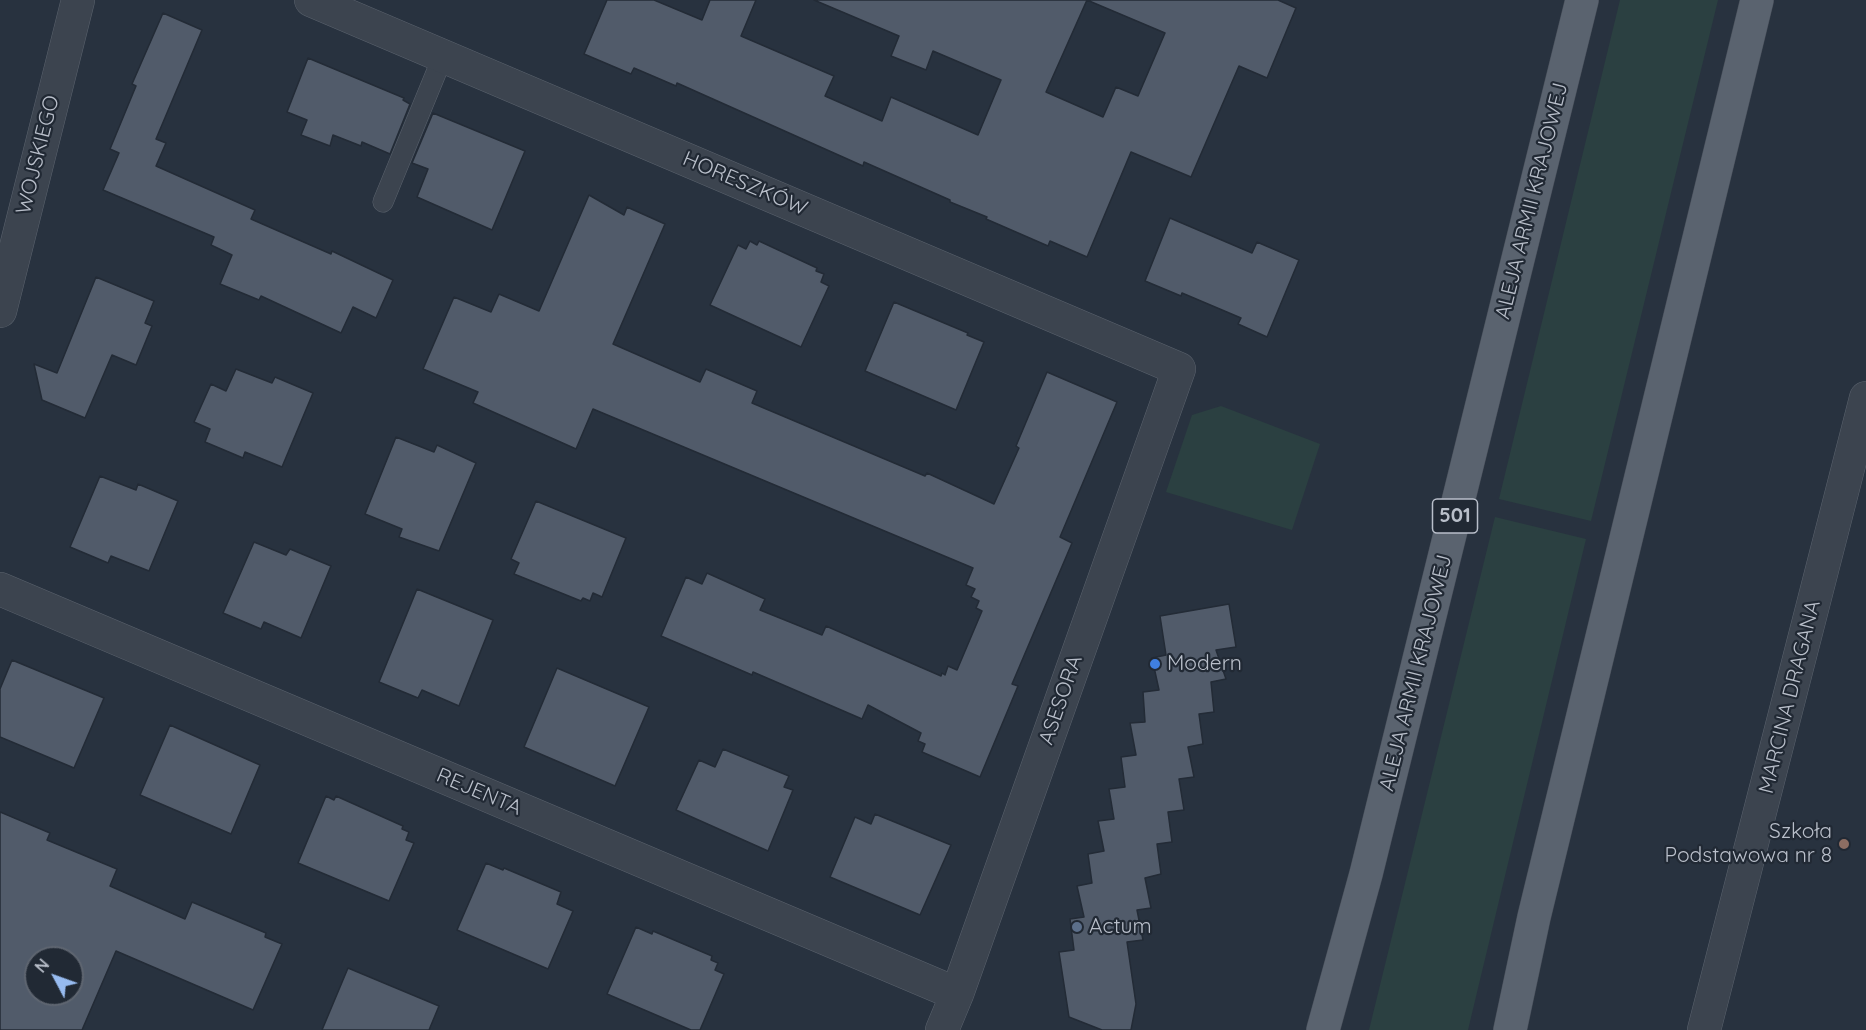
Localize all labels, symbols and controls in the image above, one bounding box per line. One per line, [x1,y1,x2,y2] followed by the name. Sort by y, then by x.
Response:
[1490,80,1574,322] street label: ALEJA ARMII KRAJOWEJ
[11,93,65,217] street label: WOJSKIEGO
[679,146,811,222] street label: HORESZKÓW
[1432,499,1478,533] road number: 501
[1374,552,1458,794] street label: ALEJA ARMII KRAJOWEJ
[1754,598,1826,796] street label: MARCINA DRAGANA
[1167,651,1242,677] place label: Modern
[1034,652,1088,748] street label: ASESORA
[1148,657,1162,671] marker: Modern
[433,763,525,821] street label: REJENTA
[1665,819,1832,869] place label: Szkoła Podstawowa nr 8
[1837,837,1851,851] marker: Szkoła Podstawowa nr 8
[1089,914,1152,940] place label: Actum
[1070,920,1084,934] marker: Actum
[24,946,84,1006] north arrow
[31,955,53,977] text: N

